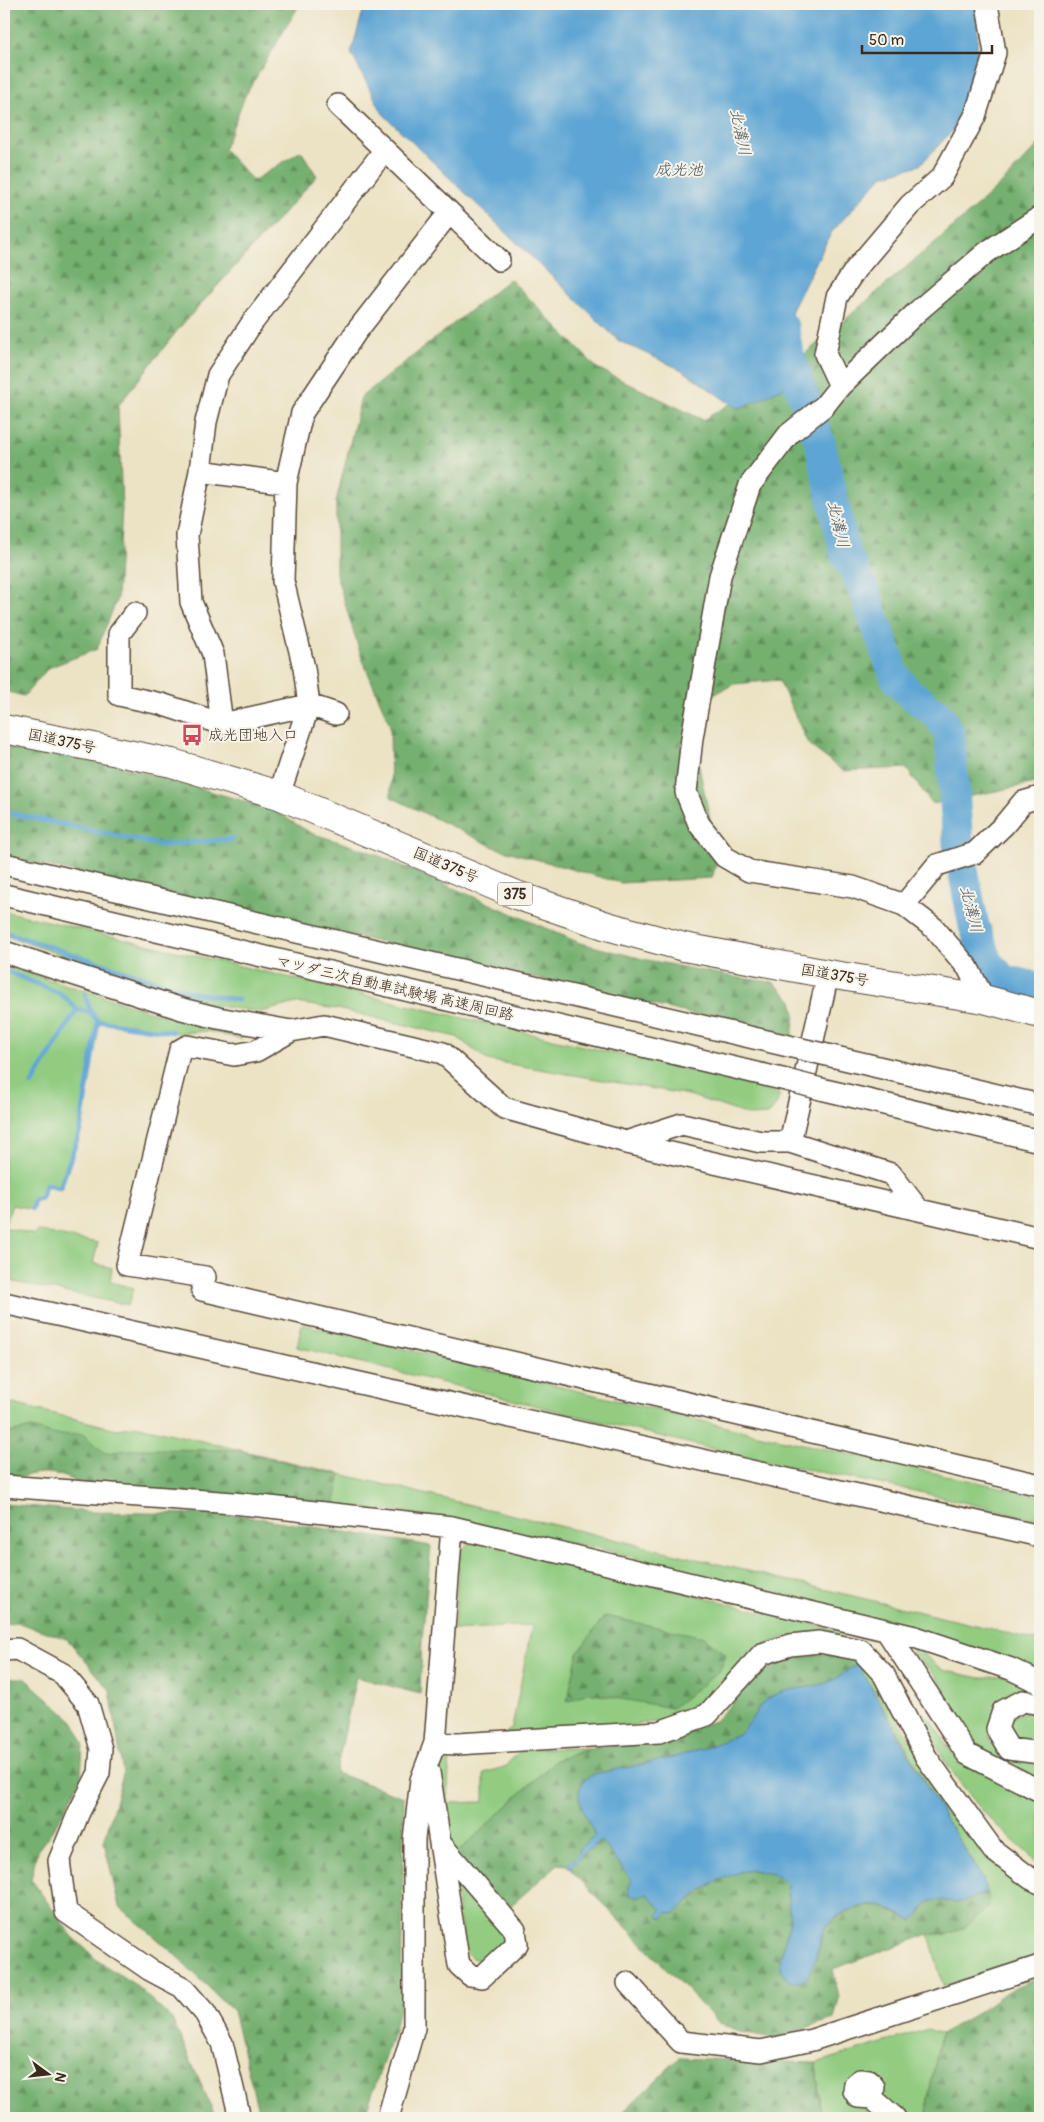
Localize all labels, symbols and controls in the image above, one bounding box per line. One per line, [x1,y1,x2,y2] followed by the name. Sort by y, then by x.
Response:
[862,22,992,54] scale bar
[869,31,904,50] text: 50 m
[725,107,755,158] water label: 北溝川
[655,160,704,180] water label: 成光池
[823,499,853,550] water label: 北溝川
[179,722,205,748] bus stop icon: 成光団地入口
[26,725,98,758] street label: 国道375号
[208,726,298,745] place label: 成光団地入口
[410,843,481,888] street label: 国道375号
[498,882,532,906] road number: 375
[956,884,987,935] water label: 北溝川
[274,952,516,1025] street label: マツダ三次自動車試験場 高速周回路
[799,960,871,991] street label: 国道375号
[22,2050,72,2100] north arrow
[51,2070,70,2084] text: N

